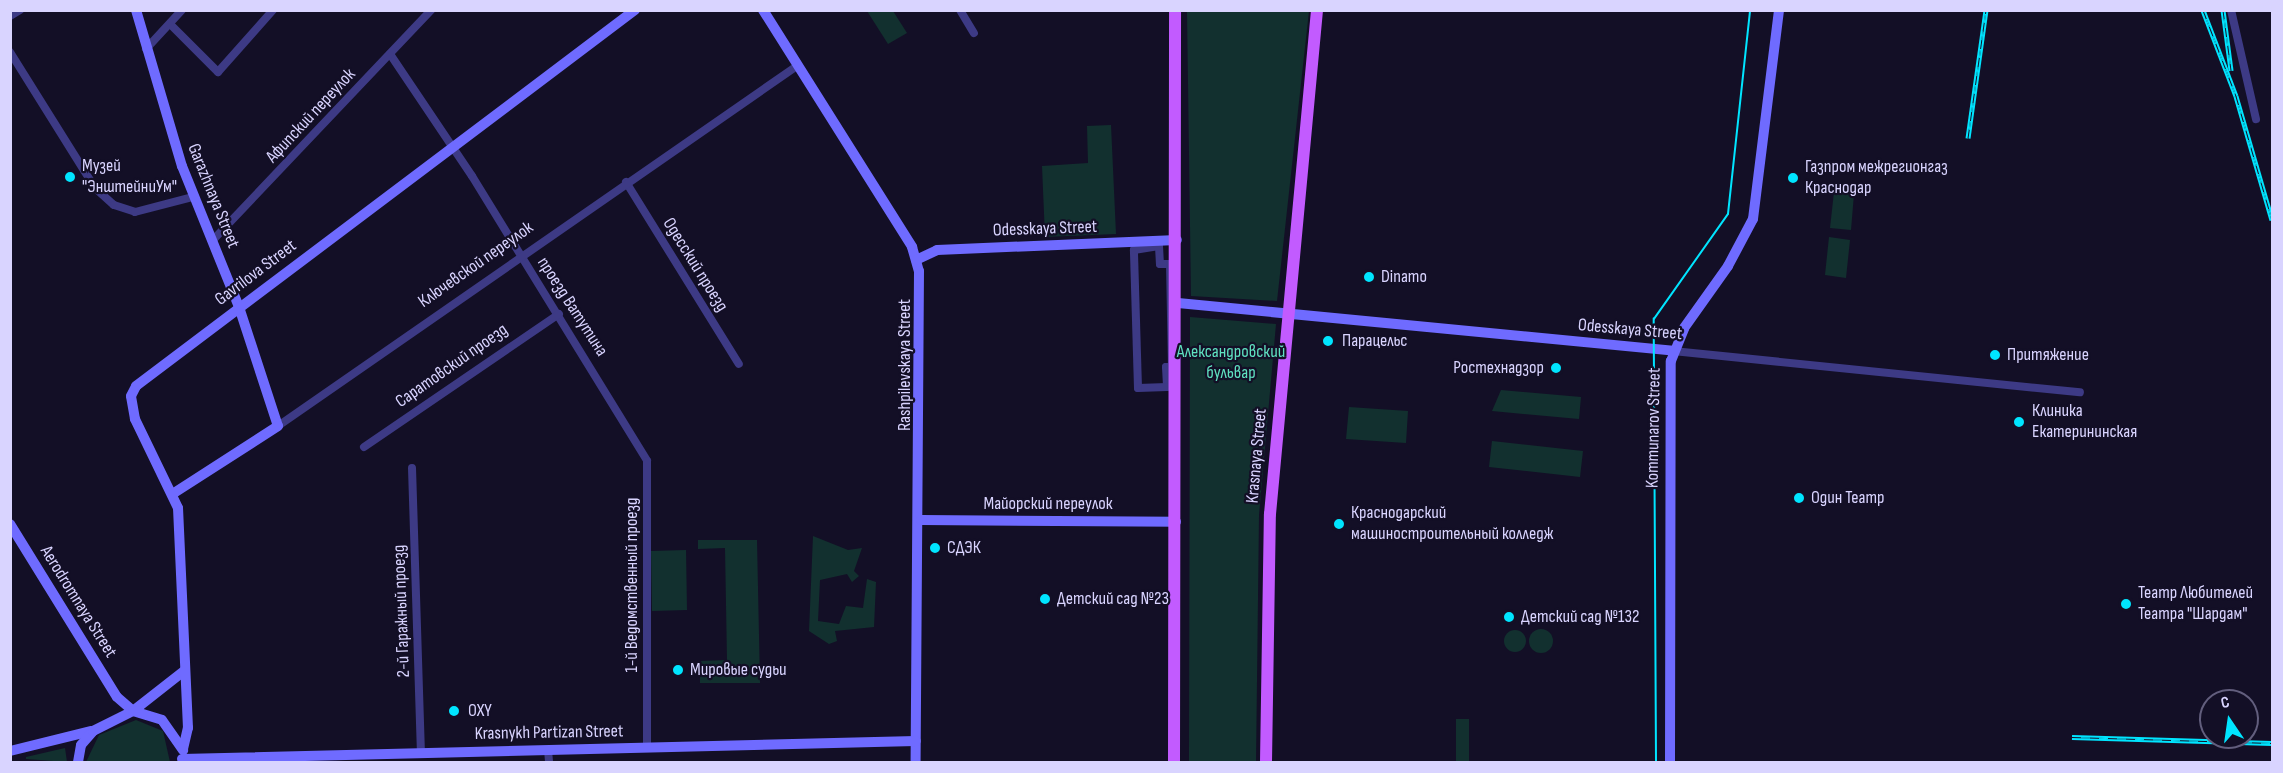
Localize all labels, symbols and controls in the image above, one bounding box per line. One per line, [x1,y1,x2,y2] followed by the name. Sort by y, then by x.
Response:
[262,64,360,168] street label: Афипский переулок
[182,141,244,251] street label: Garazhnaya Street
[82,156,177,198] place label: Музей "ЭнштейниУм"
[1805,157,1948,200] place label: Газпром межрегионгаз Краснодар
[63,170,77,184] marker: Музей "ЭнштейниУм"
[1786,171,1800,185] marker: Газпром межрегионгаз Краснодар
[658,214,732,316] street label: Одесский проезд
[992,216,1098,242] street label: Odesskaya Street
[414,217,538,313] street label: Ключевской переулок
[211,235,301,311] street label: Gavrilova Street
[532,253,612,361] street label: проезд Ватутина
[1381,266,1427,288] place label: Dinamo
[1362,270,1376,284] marker: Dinamo
[894,299,916,431] street label: Rashpilevskaya Street
[1577,315,1683,345] street label: Odesskaya Street
[392,319,512,413] street label: Саратовский проезд
[1342,330,1408,352] place label: Парацельс
[1319,332,1337,350] marker: Парацельс
[1177,342,1285,385] park label: Александровский бульвар
[2007,344,2089,366] place label: Притяжение
[1988,348,2002,362] marker: Притяжение
[1453,357,1544,379] place label: Ростехнадзор
[1549,361,1563,375] marker: Ростехнадзор
[1642,368,1666,488] street label: Kommunarov Street
[2032,401,2137,444] place label: Клиника Екатерининская
[1242,408,1272,504] street label: Krasnaya Street
[2010,413,2028,431] marker: Клиника Екатерининская
[1811,487,1885,509] place label: Один Театр
[1792,491,1806,505] marker: Один Театр
[983,493,1113,515] street label: Майорский переулок
[621,497,643,673] street label: 1-й Ведомственный проезд
[1351,503,1553,546] place label: Краснодарский машиностроительный колледж
[1332,517,1346,531] marker: Краснодарский машиностроительный колледж
[947,537,981,559] place label: СДЭК
[928,541,942,555] marker: СДЭК
[35,542,121,662] street label: Aerodromnaya Street
[389,544,415,678] street label: 2-й Гаражный проезд
[2138,583,2253,626] place label: Театр Любителей Театра "Шардам"
[1057,588,1169,610] place label: Детский сад №23
[1038,592,1052,606] marker: Детский сад №23
[2119,597,2133,611] marker: Театр Любителей Театра "Шардам"
[1521,606,1639,628] place label: Детский сад №132
[1502,610,1516,624] marker: Детский сад №132
[690,659,787,681] place label: Мировые судьи
[671,663,685,677] marker: Мировые судьи
[2199,689,2259,749] north arrow
[2219,693,2231,713] text: С
[468,700,492,722] place label: OXY
[445,702,463,720] marker: OXY
[474,721,624,745] street label: Krasnykh Partizan Street

